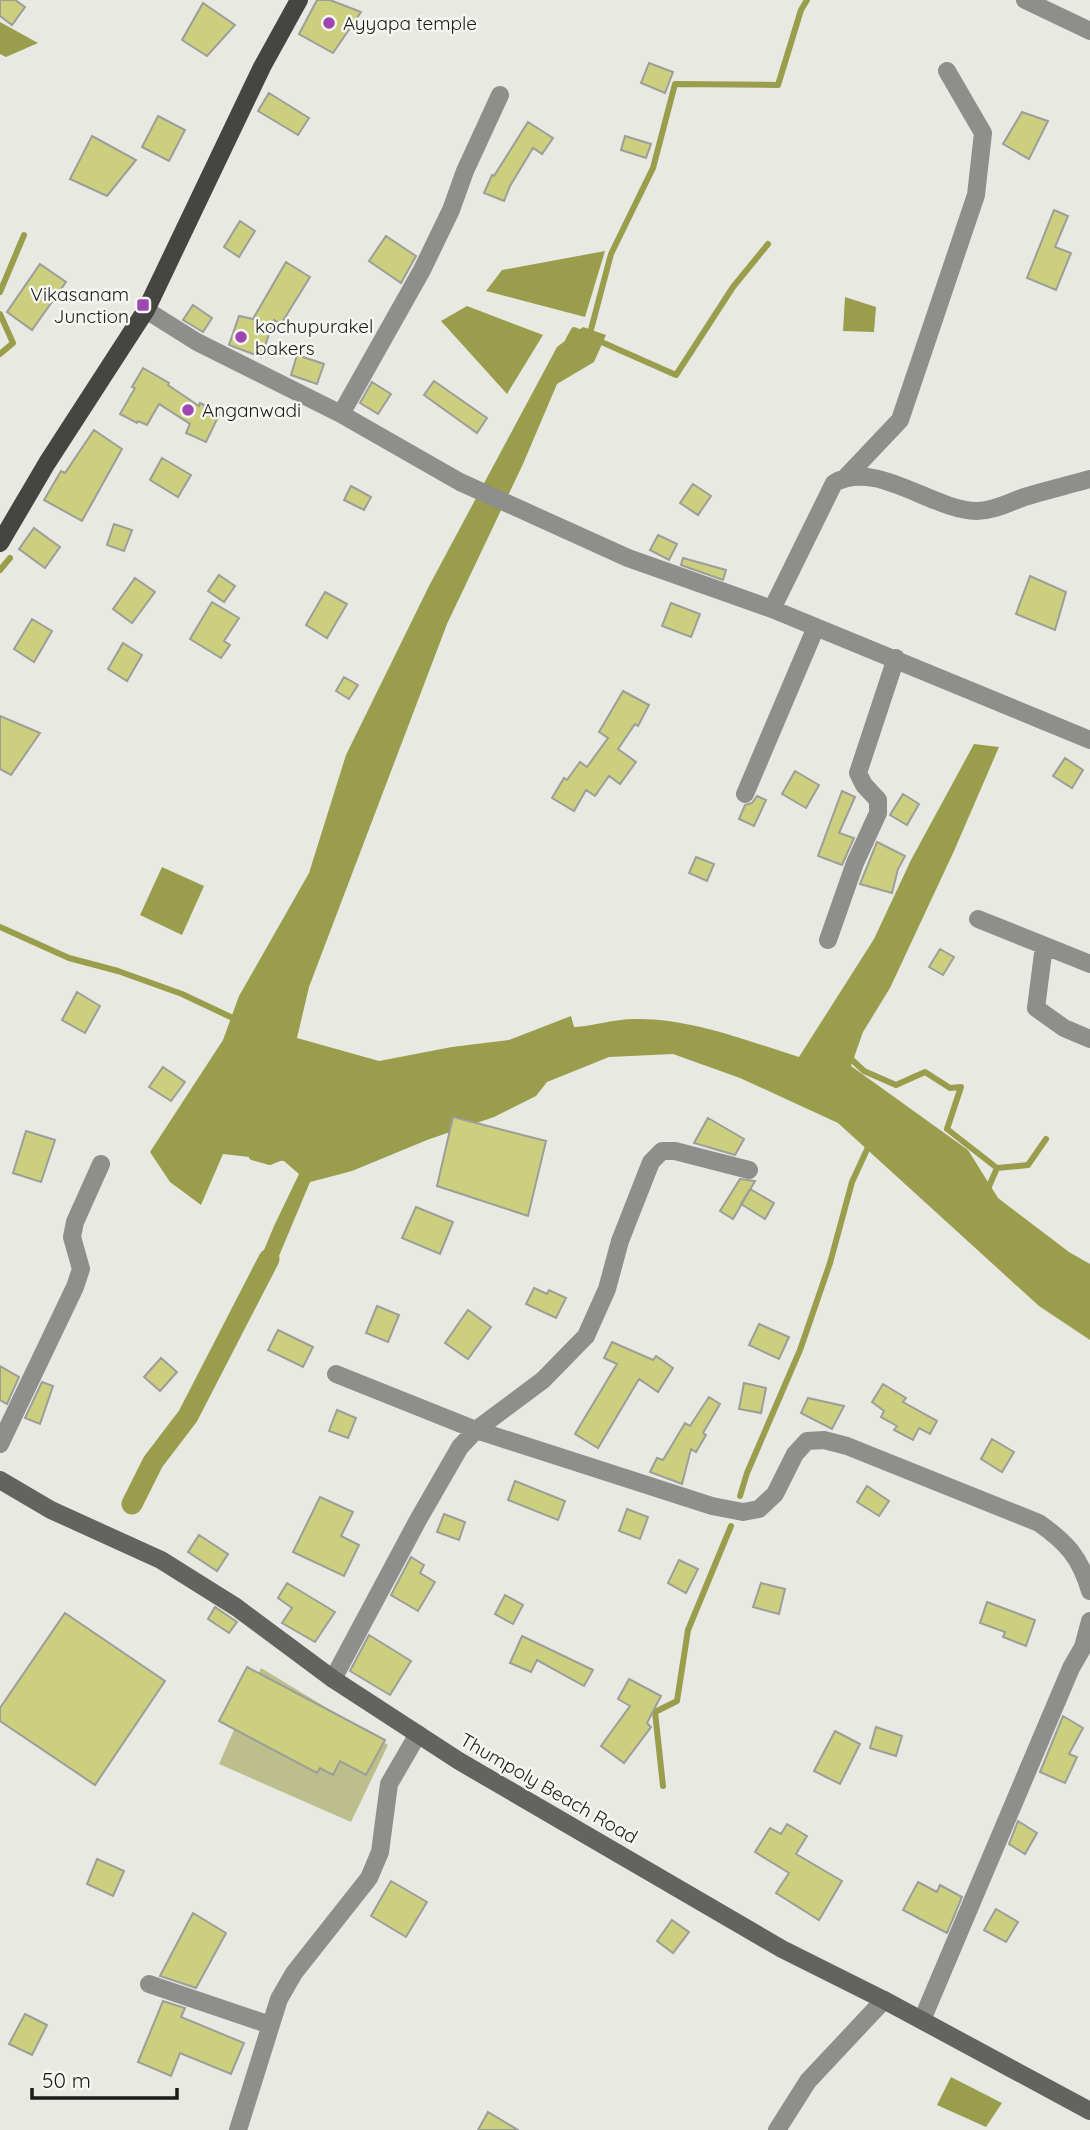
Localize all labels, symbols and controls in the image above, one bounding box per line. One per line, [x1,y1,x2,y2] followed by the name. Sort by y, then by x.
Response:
[343,11,477,35] place label: Ayyapa temple
[321,15,337,31] marker: Ayyapa temple
[30,282,129,328] place label: Vikasanam Junction
[135,297,151,313] marker: Vikasanam Junction
[255,314,373,360] place label: kochupurakel bakers
[233,329,249,345] marker: kochupurakel bakers
[202,398,301,422] place label: Anganwadi
[180,402,196,418] marker: Anganwadi
[456,1727,642,1849] street label: Thumpoly Beach Road
[32,2056,177,2100] scale bar
[42,2067,91,2093] text: 50 m

